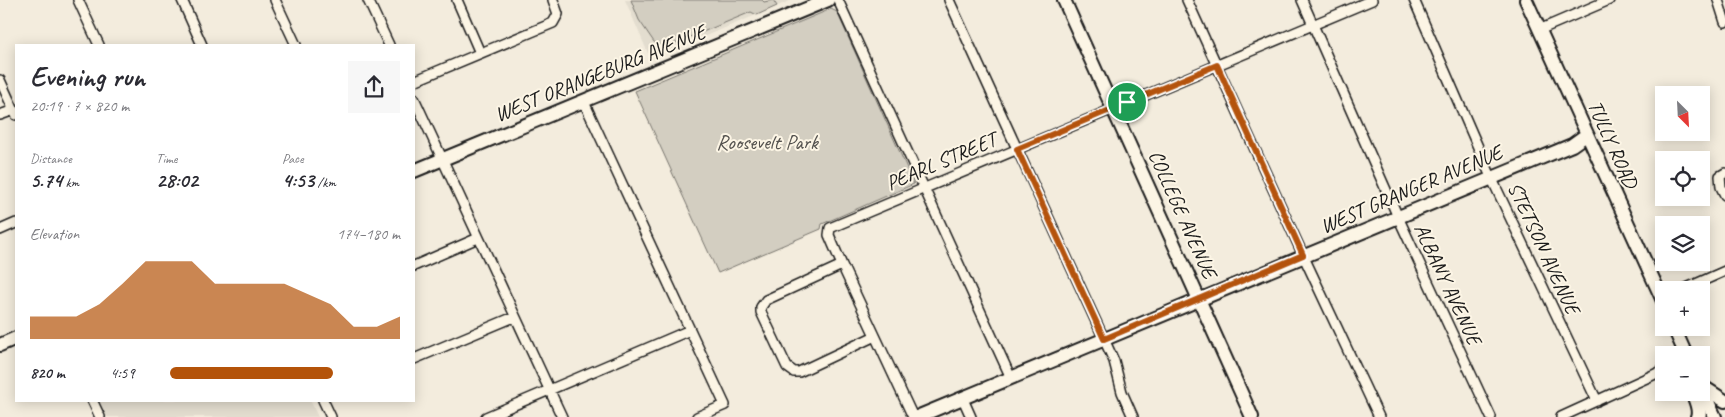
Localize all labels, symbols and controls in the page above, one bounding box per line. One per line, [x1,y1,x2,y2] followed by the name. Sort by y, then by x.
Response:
[491,18,712,127] street label: WEST ORANGEBURG AVENUE
[30,59,145,94] text: Evening run
[348,61,400,113] button: share
[1106,81,1148,123] pin
[1655,86,1710,141] north arrow
[1655,86,1710,401] map controls
[1113,88,1141,116] icon: arrive
[30,96,129,116] text: 20:19 · 7 × 820 m
[1582,96,1645,194] street label: TULLY ROAD
[882,124,1004,196] street label: PEARL STREET
[716,129,819,155] park label: Roosevelt Park
[1316,138,1508,239] street label: WEST GRANGER AVENUE
[1143,146,1224,285] street label: COLLEGE AVENUE
[30,150,72,167] text: Distance
[156,150,177,167] text: Time
[282,150,304,167] text: Pace
[1655,151,1710,206] button: locate
[30,167,62,193] text: 5.74
[156,167,198,193] text: 28:02
[282,167,314,193] text: 4:53
[62,174,79,191] text: km
[314,174,336,191] text: /km
[1502,178,1587,320] street label: STETSON AVENUE
[1655,216,1710,271] button: layers
[1409,219,1489,351] street label: ALBANY AVENUE
[30,224,79,244] text: Elevation
[337,224,400,244] text: 174–180 m
[1655,281,1710,336] button: +
[1655,346,1710,401] button: −
[30,363,65,383] text: 820 m
[110,363,135,383] text: 4:59

